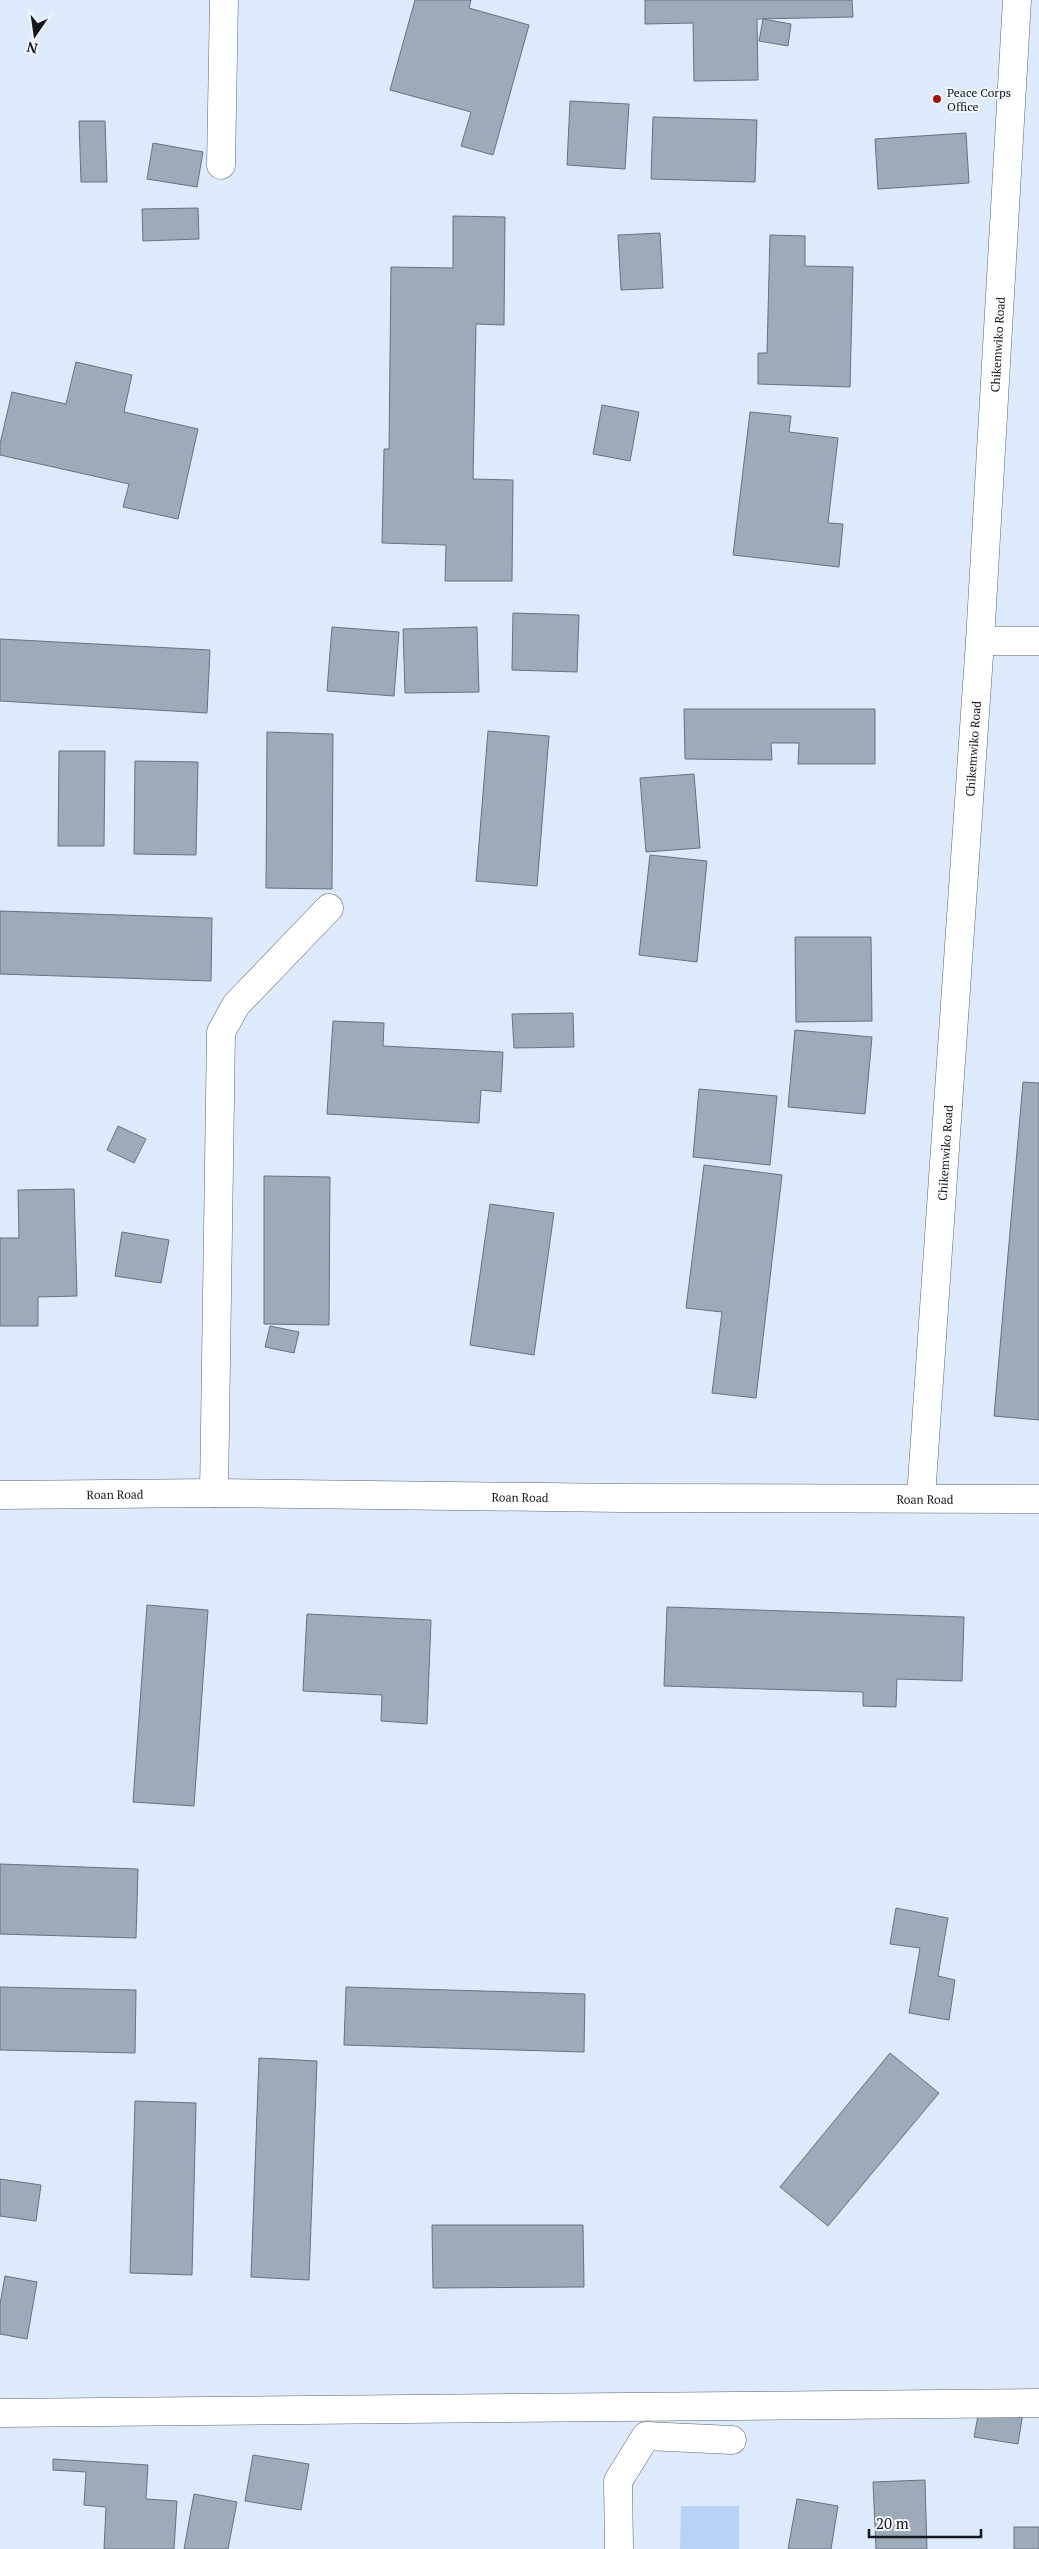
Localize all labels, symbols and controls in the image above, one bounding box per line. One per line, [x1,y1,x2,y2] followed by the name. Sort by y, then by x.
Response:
[10,10,60,60] north arrow
[24,38,39,59] text: N
[947,85,1011,114] place label: Peace Corps Office
[931,93,943,105] marker: Peace Corps Office
[987,296,1007,393] street label: Chikemwiko Road
[962,700,983,797] street label: Chikemwiko Road
[934,1104,956,1201] street label: Chikemwiko Road
[86,1486,144,1502] street label: Roan Road
[491,1489,549,1505] street label: Roan Road
[896,1491,954,1506] street label: Roan Road
[869,2506,982,2538] scale bar
[876,2513,909,2533] text: 20 m

